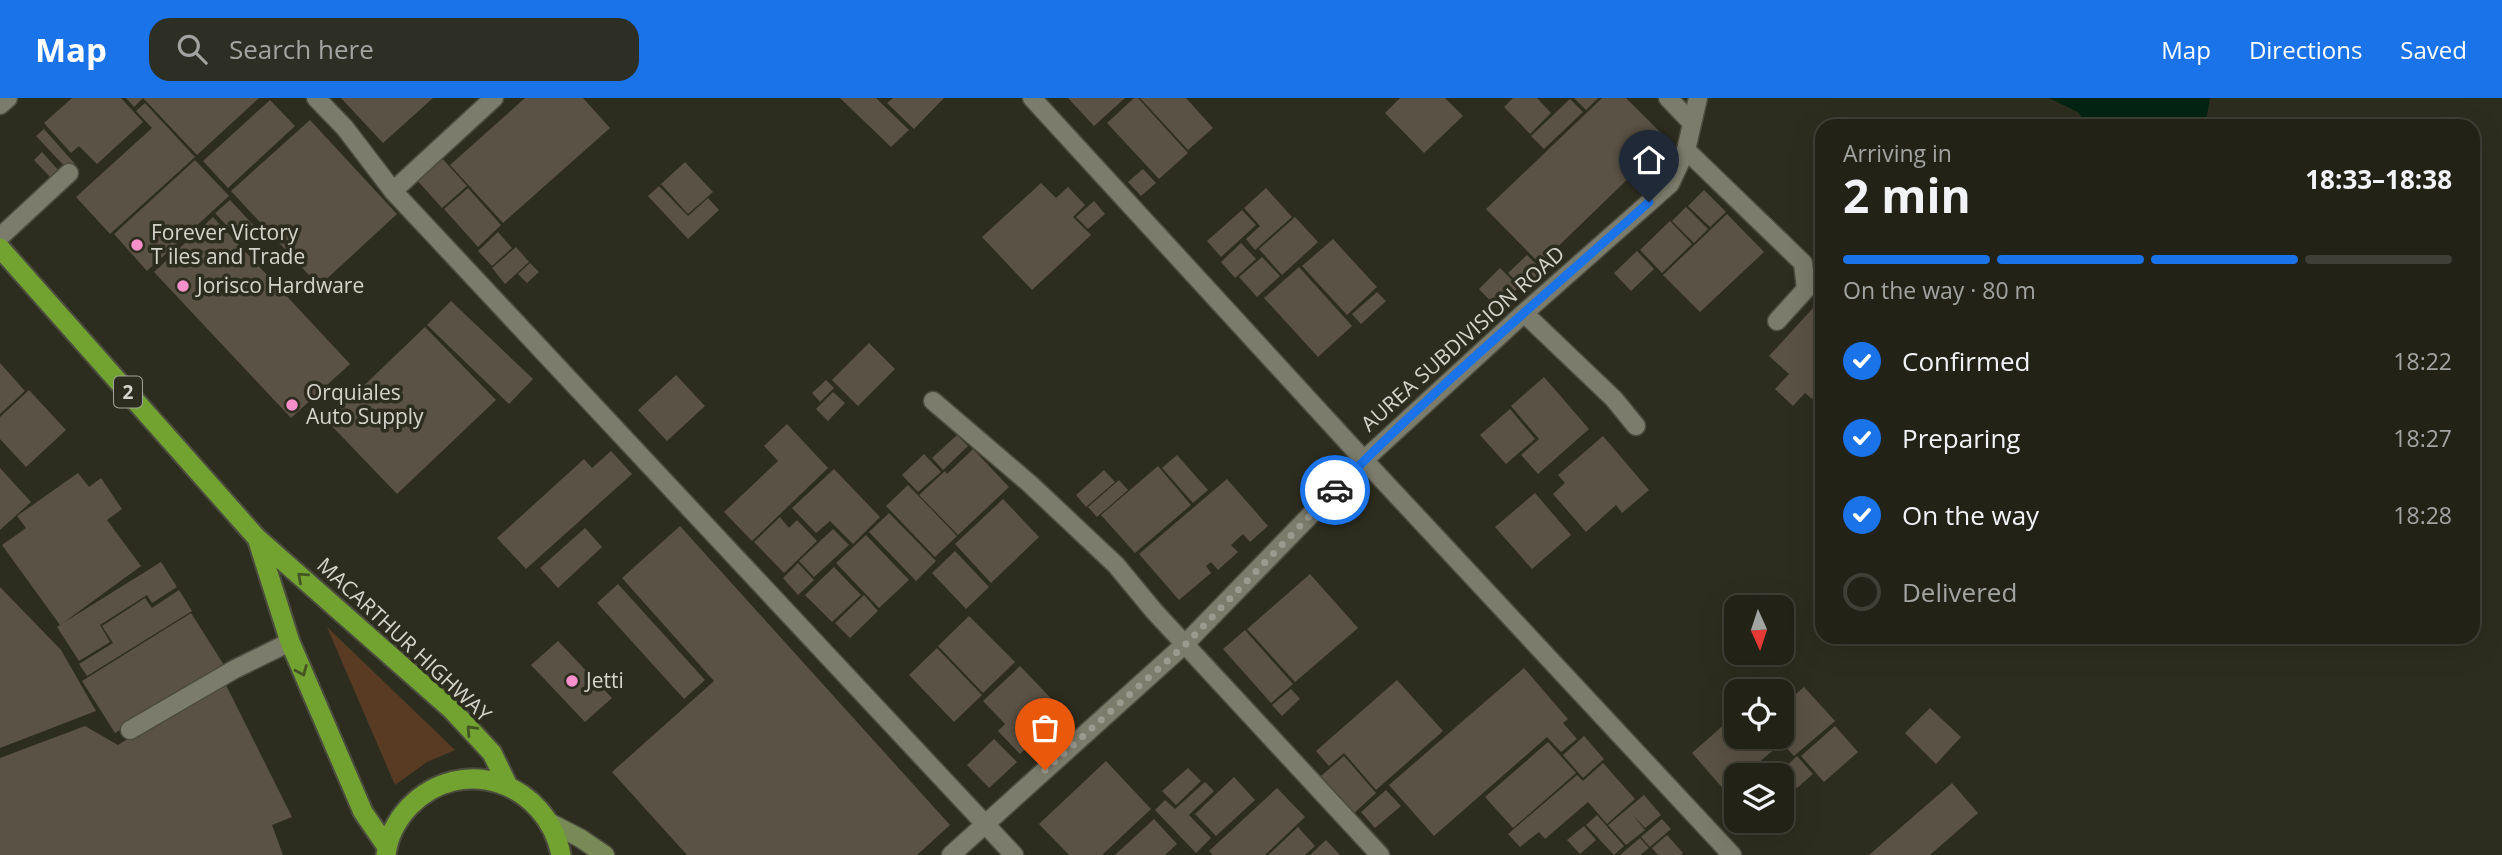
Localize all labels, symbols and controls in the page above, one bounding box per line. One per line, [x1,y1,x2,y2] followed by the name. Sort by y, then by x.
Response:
[149,18,639,81] search box
[35,27,107,72] text: Map
[173,30,211,68] icon: search
[229,31,374,67] text: Search here
[2161,33,2211,66] text: Map
[2249,33,2362,66] text: Directions
[2400,33,2467,66] text: Saved
[1619,130,1679,202] pin
[1843,137,1952,169] text: Arriving in
[1630,141,1668,179] icon: home
[2305,161,2452,197] text: 18:33–18:38
[1843,164,1971,226] text: 2 min
[151,218,305,270] place label: Forever Victory T iles and Trade
[129,237,145,253] marker: Forever Victory T iles and Trade
[1355,239,1570,437] street label: AUREA SUBDIVISION ROAD
[195,271,364,299] place label: Jorisco Hardware
[1843,274,2036,306] text: On the way · 80 m
[175,278,191,294] marker: Jorisco Hardware
[1843,342,1881,380] icon: check
[1902,343,2030,379] text: Confirmed
[2393,345,2452,377] text: 18:22
[114,376,142,408] road number: 2
[306,378,424,430] place label: Orquiales Auto Supply
[284,397,300,413] marker: Orquiales Auto Supply
[1843,419,1881,457] icon: check
[1902,420,2020,456] text: Preparing
[2393,422,2452,454] text: 18:27
[1300,455,1370,525] courier
[1316,471,1354,509] icon: car
[1843,496,1881,534] icon: check
[1902,497,2039,533] text: On the way
[2393,499,2452,531] text: 18:28
[311,551,498,728] street label: MACARTHUR HIGHWAY
[298,573,311,586] one-way arrow
[1902,574,2017,610] text: Delivered
[1724,595,1794,665] north arrow
[1724,595,1794,833] map controls
[294,663,308,676] one-way arrow
[584,666,624,694] place label: Jetti
[564,673,580,689] marker: Jetti
[1724,679,1794,749] button: locate
[1015,698,1075,770] pin
[1026,709,1064,747] icon: bag
[466,725,479,738] one-way arrow
[1724,763,1794,833] button: layers

